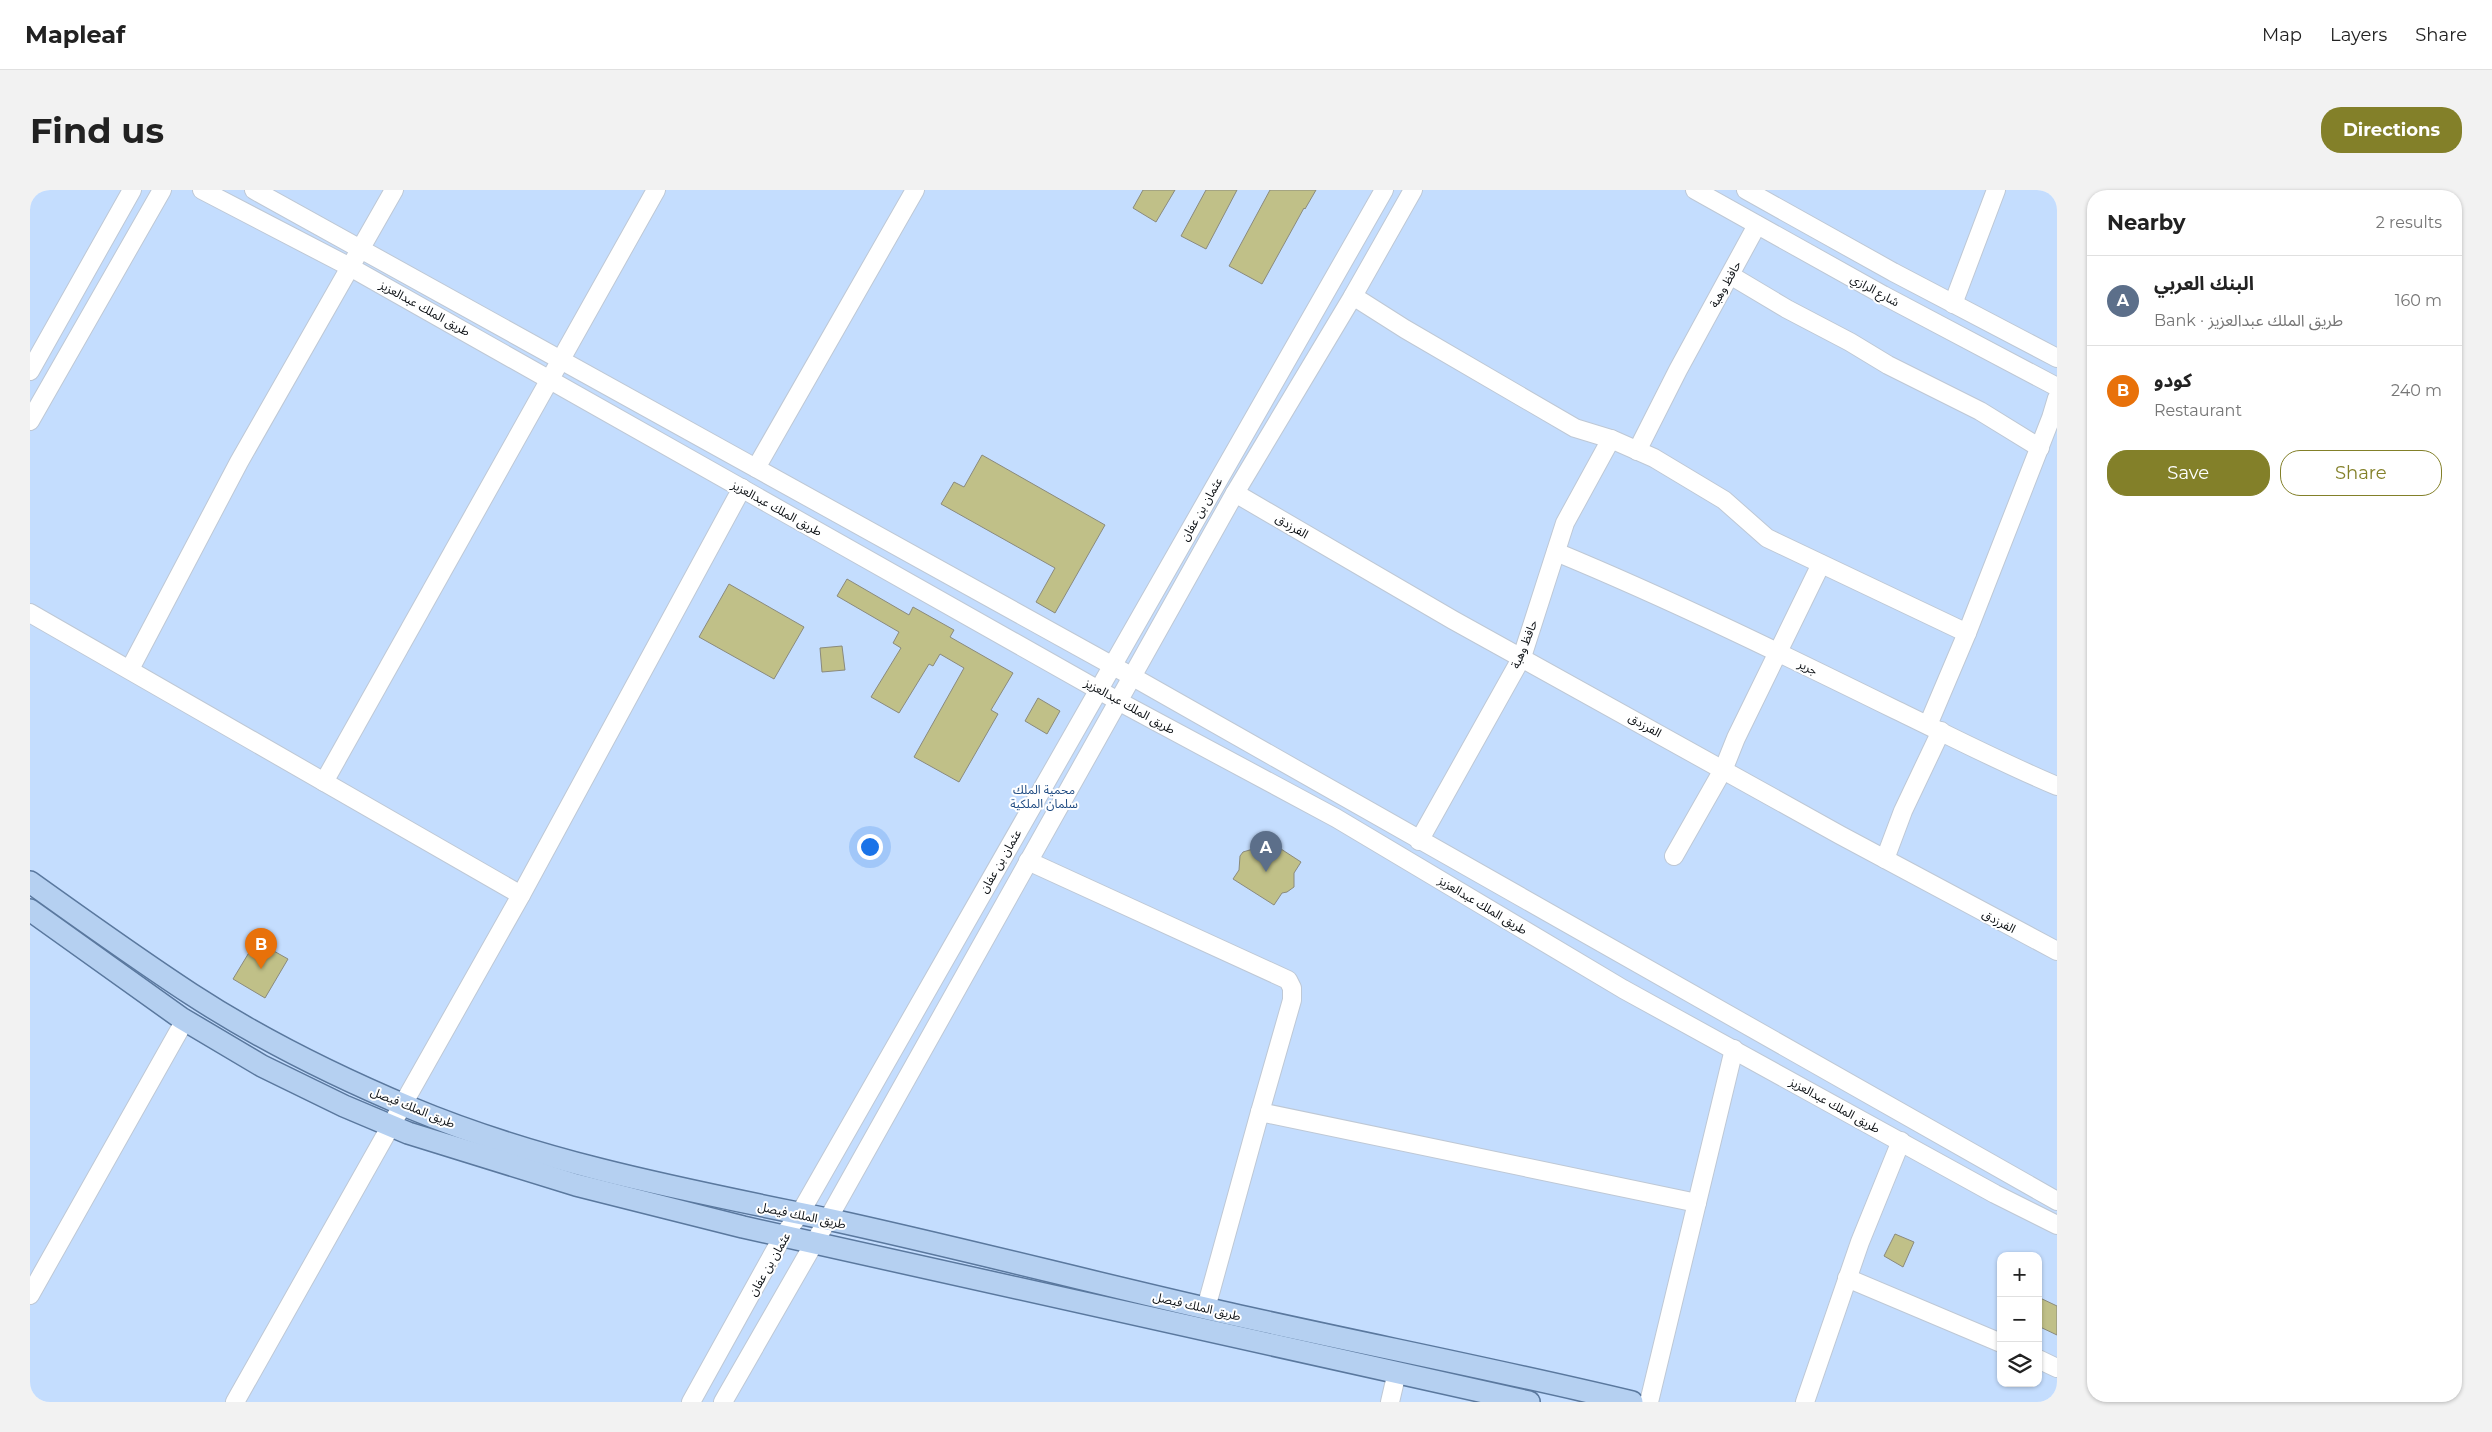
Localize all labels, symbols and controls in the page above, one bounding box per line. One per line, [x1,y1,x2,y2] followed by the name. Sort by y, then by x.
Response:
[25,20,125,49] text: Mapleaf
[2262,24,2302,46] text: Map
[2330,24,2387,46] text: Layers
[2415,24,2467,46] text: Share
[2321,107,2462,153] button: Directions
[30,109,164,152] text: Find us
[2107,210,2186,235] text: Nearby
[2376,213,2442,232] text: 2 results
[1706,258,1744,310] street label: حافظ وهبة
[1847,271,1902,312] street label: شارع الرازي
[2154,272,2254,295] text: البنك العربي
[376,276,473,340] street label: طريق الملك عبدالعزيز
[2117,291,2129,310] text: A
[2395,291,2442,310] text: 160 m
[2154,311,2343,330] text: Bank · طريق الملك عبدالعزيز
[2154,369,2192,392] text: كودو
[2117,381,2129,400] text: B
[2391,381,2442,400] text: 240 m
[2154,401,2242,420] text: Restaurant
[2107,450,2270,496] button: Save
[2280,450,2442,496] button: Share
[1177,474,1225,544] street label: عثمان بن عفان
[728,476,825,540] street label: طريق الملك عبدالعزيز
[1273,511,1311,541] street label: الفرزدق
[1507,617,1541,671] street label: حافظ وهبة
[1795,655,1820,678] street label: جرير
[1081,674,1178,738] street label: طريق الملك عبدالعزيز
[1626,710,1664,740] street label: الفرزدق
[1010,782,1078,811] park label: محمية الملك سلمان الملكية
[976,826,1024,896] street label: عثمان بن عفان
[1250,831,1282,872] pin: A
[857,834,883,860] your location
[1434,872,1530,938] street label: طريق الملك عبدالعزيز
[1980,906,2018,936] street label: الفرزدق
[245,928,277,969] pin: B
[1786,1073,1883,1137] street label: طريق الملك عبدالعزيز
[368,1083,457,1132] street label: طريق الملك فيصل
[756,1198,847,1233] street label: طريق الملك فيصل
[745,1229,793,1299] street label: عثمان بن عفان
[1997,1252,2042,1387] map controls
[1997,1252,2042,1297] button: +
[1151,1289,1242,1324] street label: طريق الملك فيصل
[1997,1297,2042,1342] button: −
[1997,1342,2042,1387] button: layers

